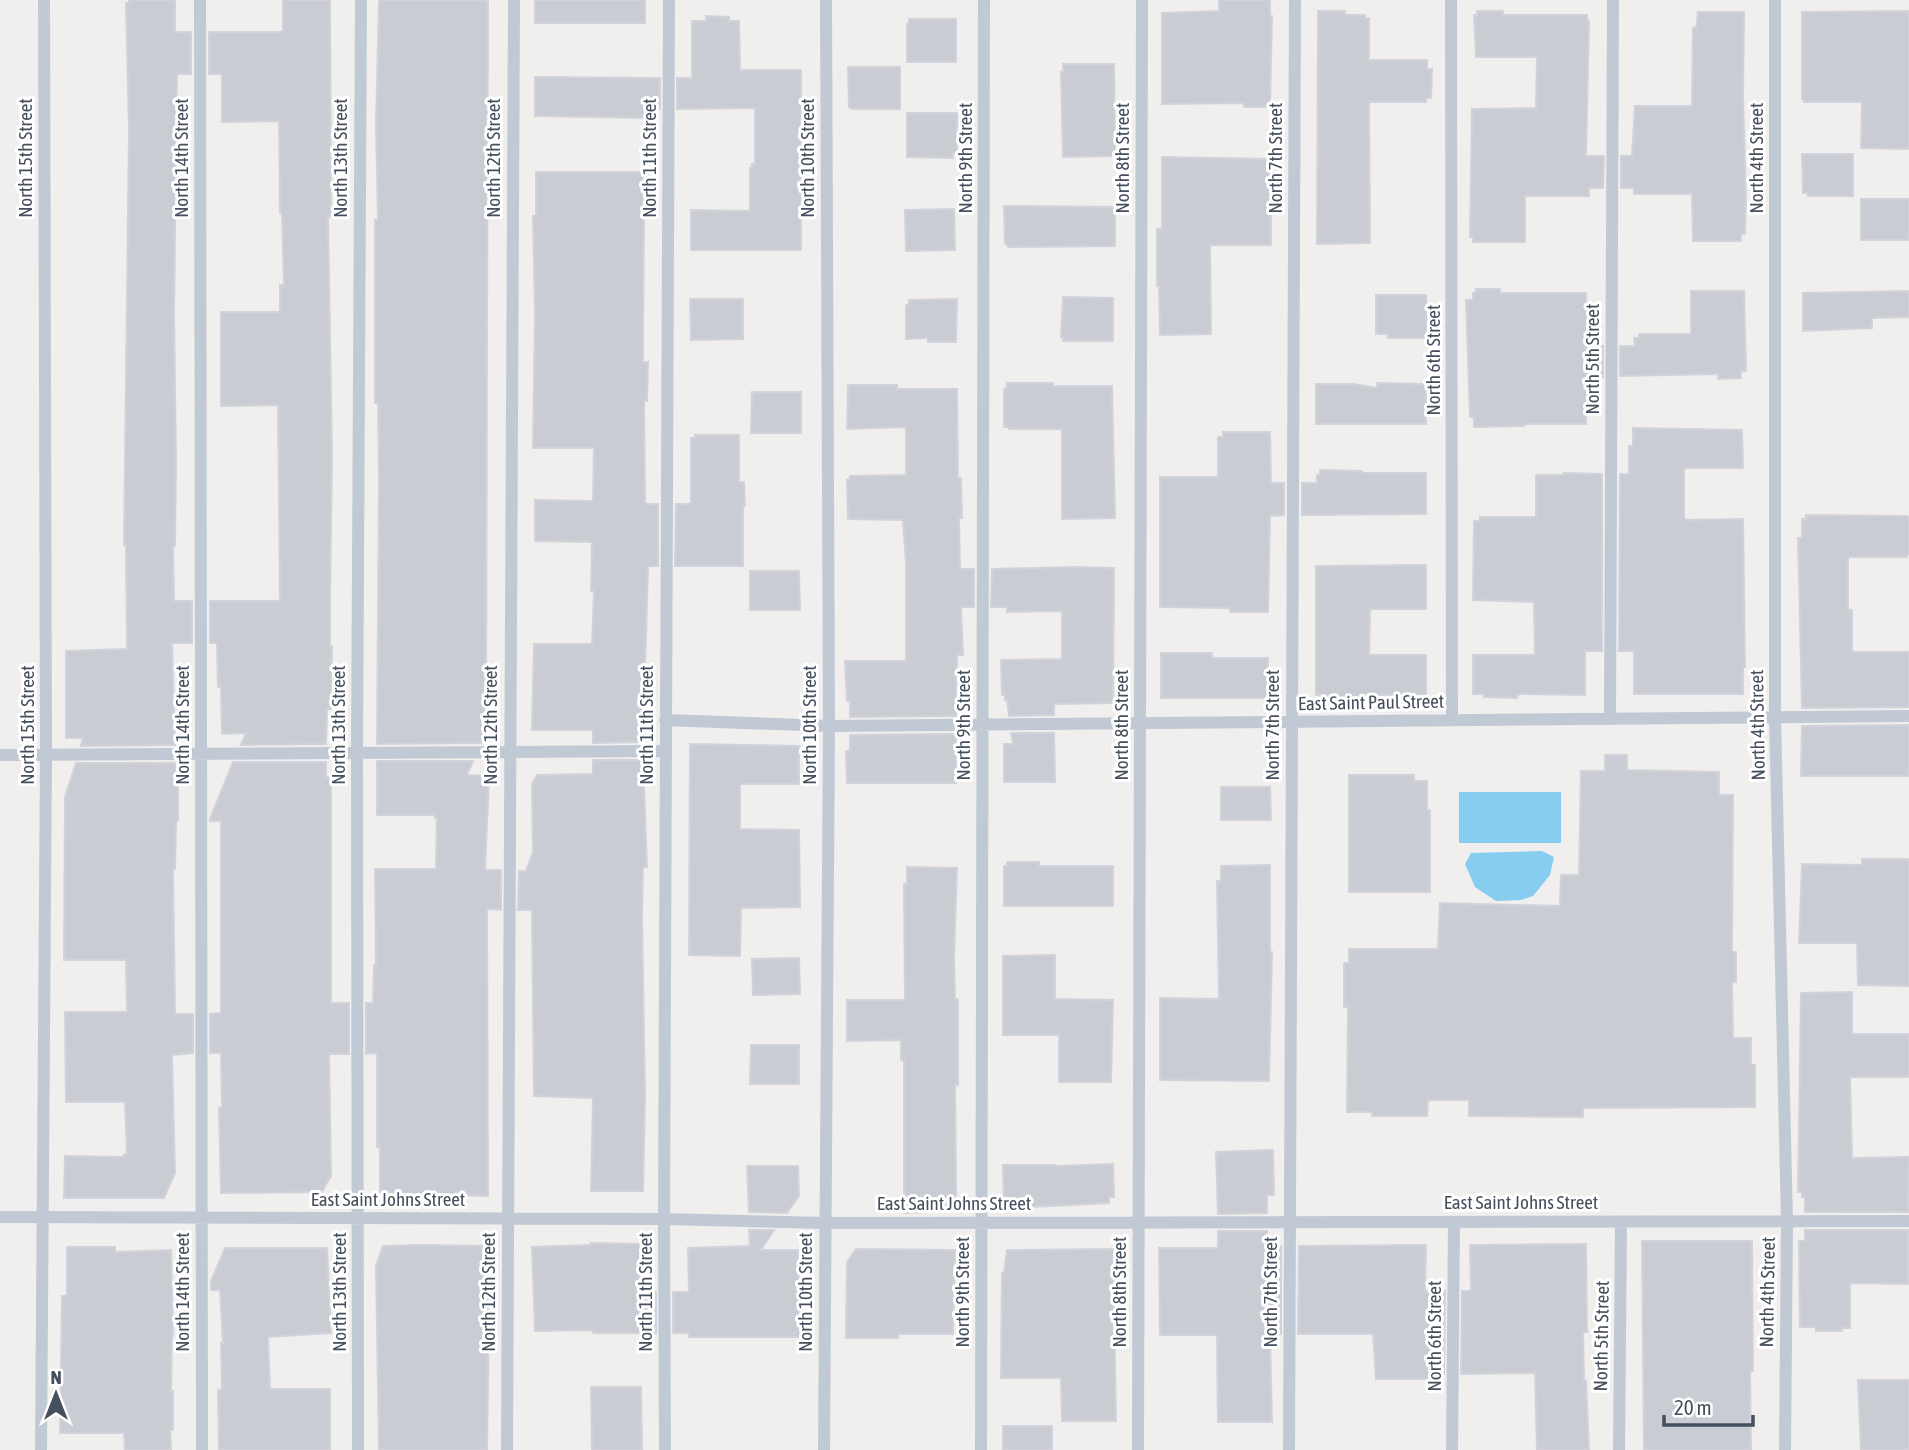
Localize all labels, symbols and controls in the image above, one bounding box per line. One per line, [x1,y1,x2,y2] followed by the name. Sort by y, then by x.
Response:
[14,98,36,218] street label: North 15th Street
[170,98,192,218] street label: North 14th Street
[329,98,351,218] street label: North 13th Street
[482,98,504,218] street label: North 12th Street
[638,98,660,218] street label: North 11th Street
[796,98,818,218] street label: North 10th Street
[954,103,976,213] street label: North 9th Street
[1111,103,1133,213] street label: North 8th Street
[1264,103,1286,213] street label: North 7th Street
[1745,103,1767,213] street label: North 4th Street
[1581,304,1603,414] street label: North 5th Street
[1422,305,1444,415] street label: North 6th Street
[16,665,38,785] street label: North 15th Street
[171,665,193,785] street label: North 14th Street
[327,665,349,785] street label: North 13th Street
[479,665,501,785] street label: North 12th Street
[635,665,657,785] street label: North 11th Street
[798,665,820,785] street label: North 10th Street
[1745,669,1769,781] street label: North 4th Street
[952,670,974,780] street label: North 9th Street
[1110,670,1132,780] street label: North 8th Street
[1261,670,1283,780] street label: North 7th Street
[1298,690,1444,714] street label: East Saint Paul Street
[311,1188,465,1210] street label: East Saint Johns Street
[1444,1191,1598,1213] street label: East Saint Johns Street
[877,1192,1031,1214] street label: East Saint Johns Street
[171,1232,193,1352] street label: North 14th Street
[328,1232,350,1352] street label: North 13th Street
[477,1232,499,1352] street label: North 12th Street
[634,1232,656,1352] street label: North 11th Street
[794,1232,816,1352] street label: North 10th Street
[1755,1236,1779,1348] street label: North 4th Street
[951,1237,973,1347] street label: North 9th Street
[1108,1237,1130,1347] street label: North 8th Street
[1259,1237,1281,1347] street label: North 7th Street
[1589,1280,1613,1392] street label: North 5th Street
[1423,1281,1445,1391] street label: North 6th Street
[21,1359,91,1429] north arrow
[50,1366,62,1388] text: N
[1664,1384,1753,1428] scale bar
[1674,1395,1712,1419] text: 20 m

